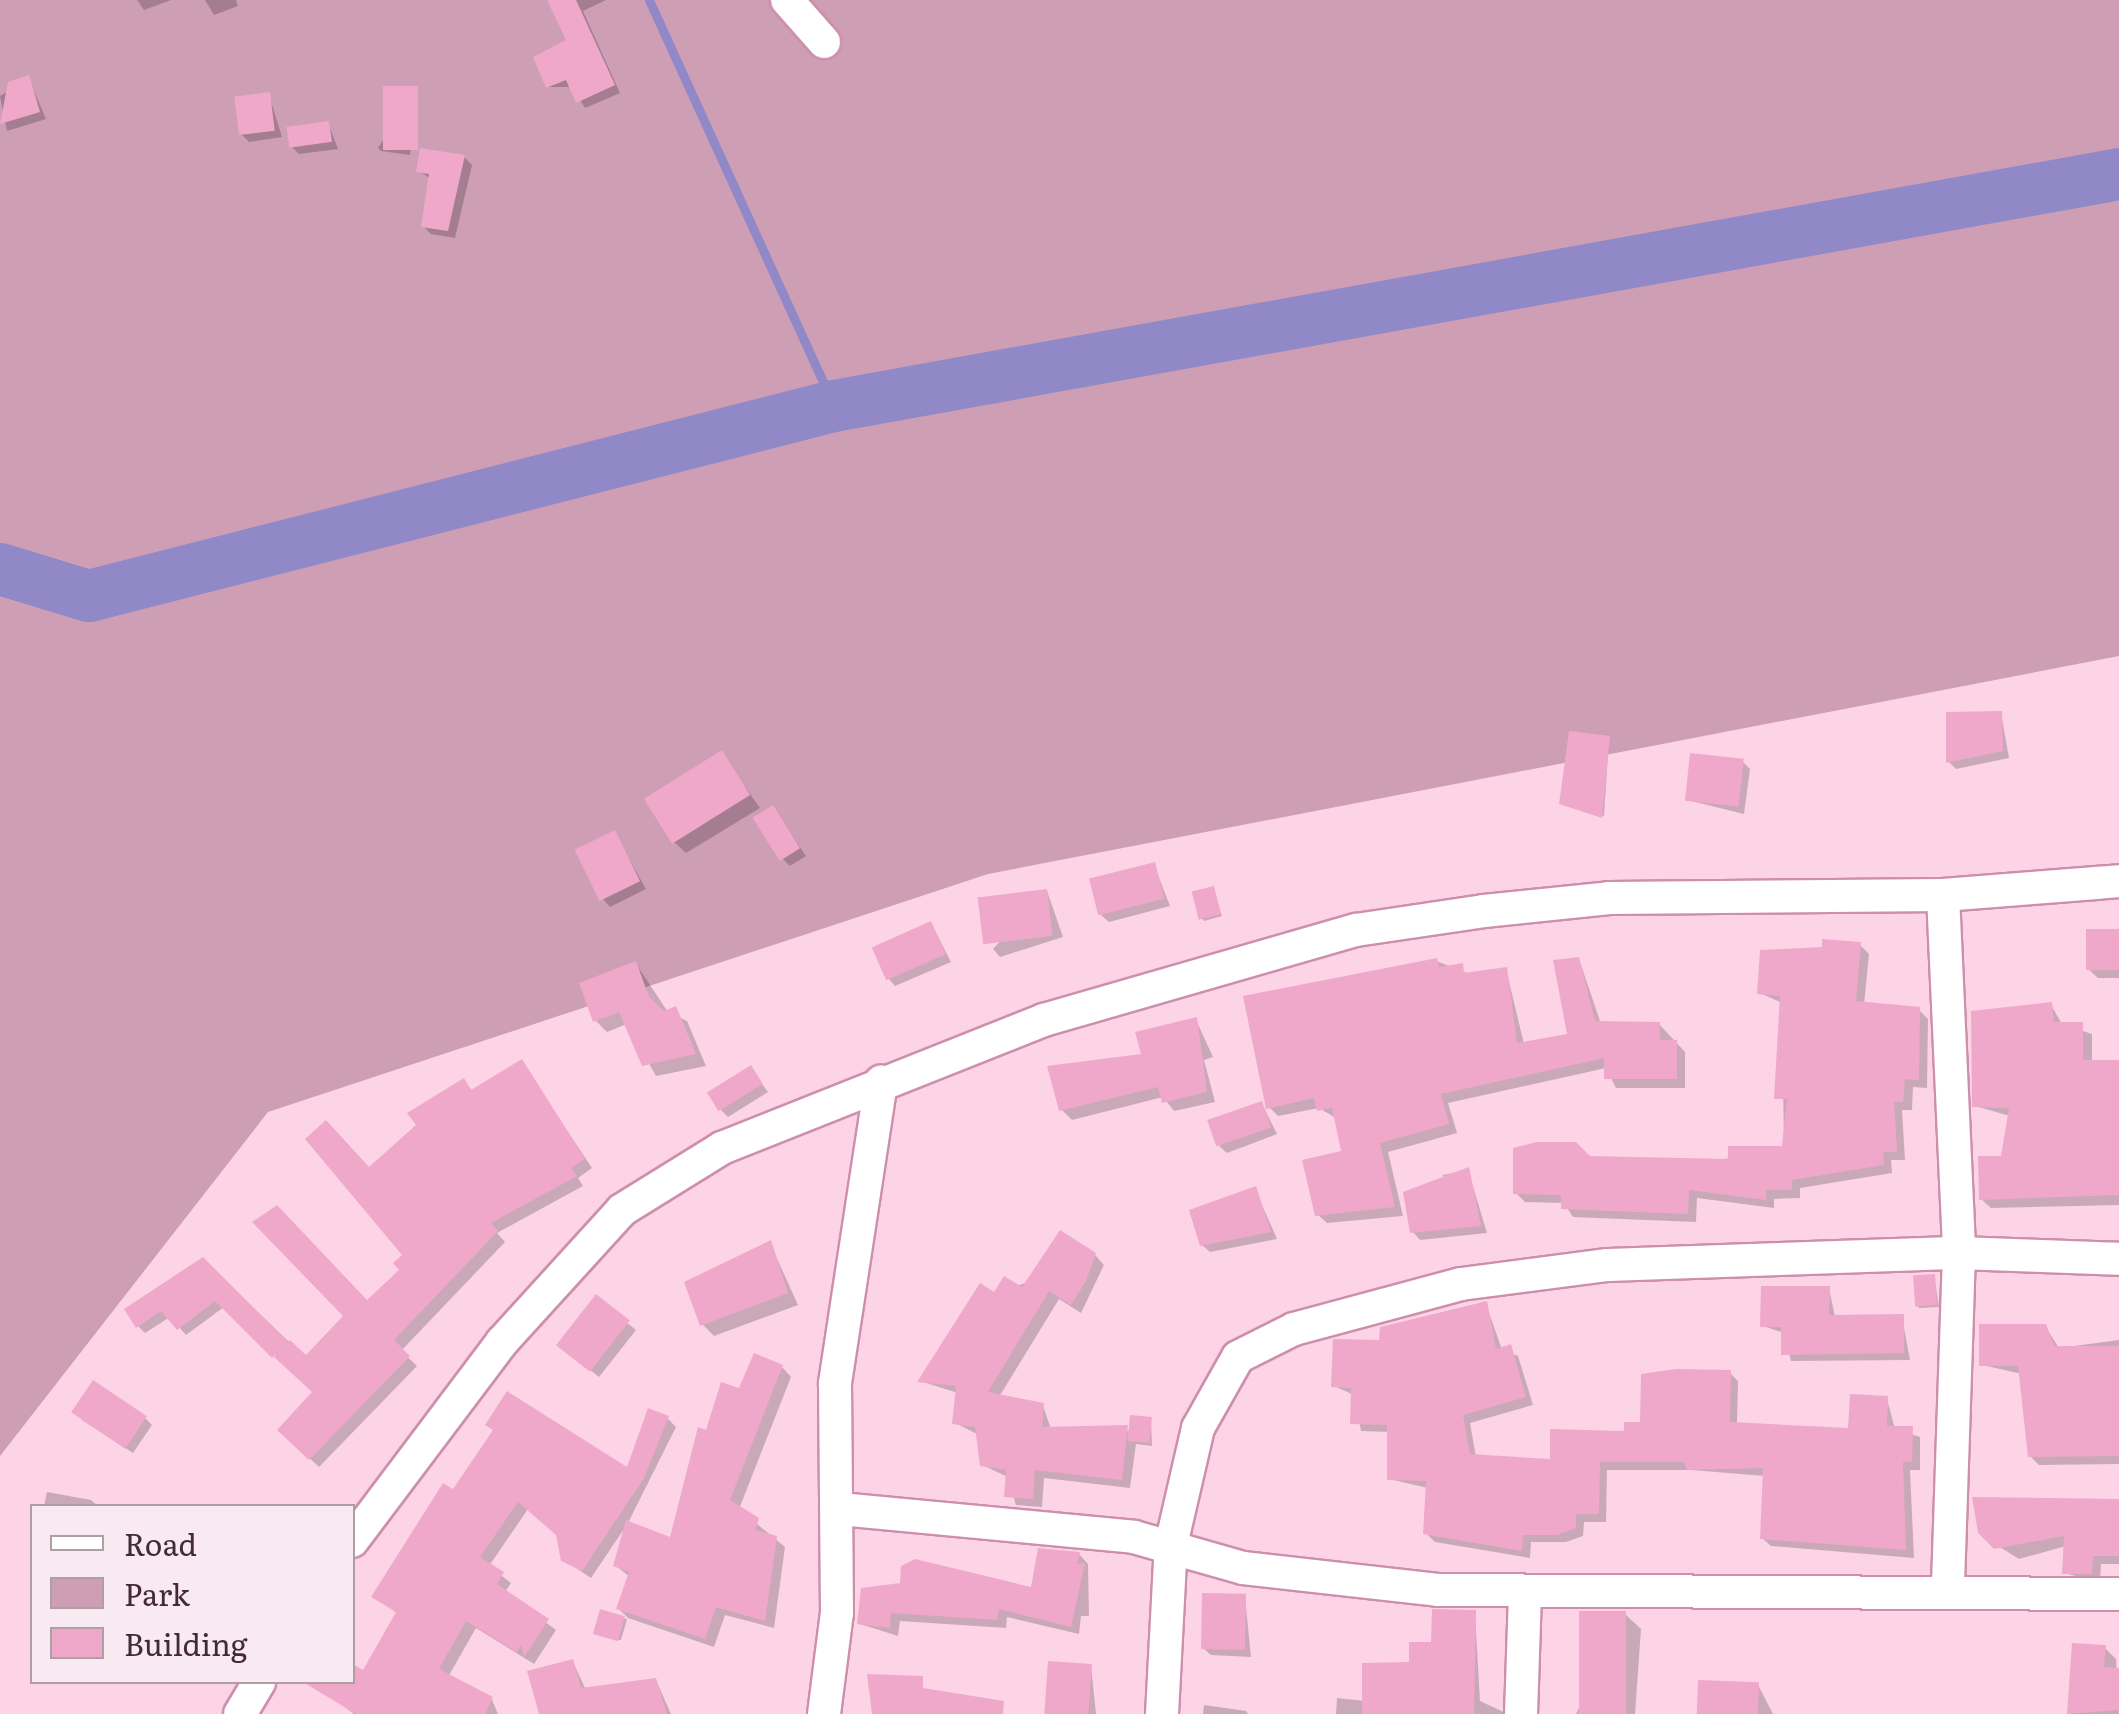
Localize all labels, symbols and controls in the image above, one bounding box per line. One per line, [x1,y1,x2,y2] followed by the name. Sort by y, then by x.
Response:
[30,1504,355,1684] legend
[124,1521,197,1565] text: Road
[124,1571,190,1615] text: Park
[124,1621,248,1665] text: Building

